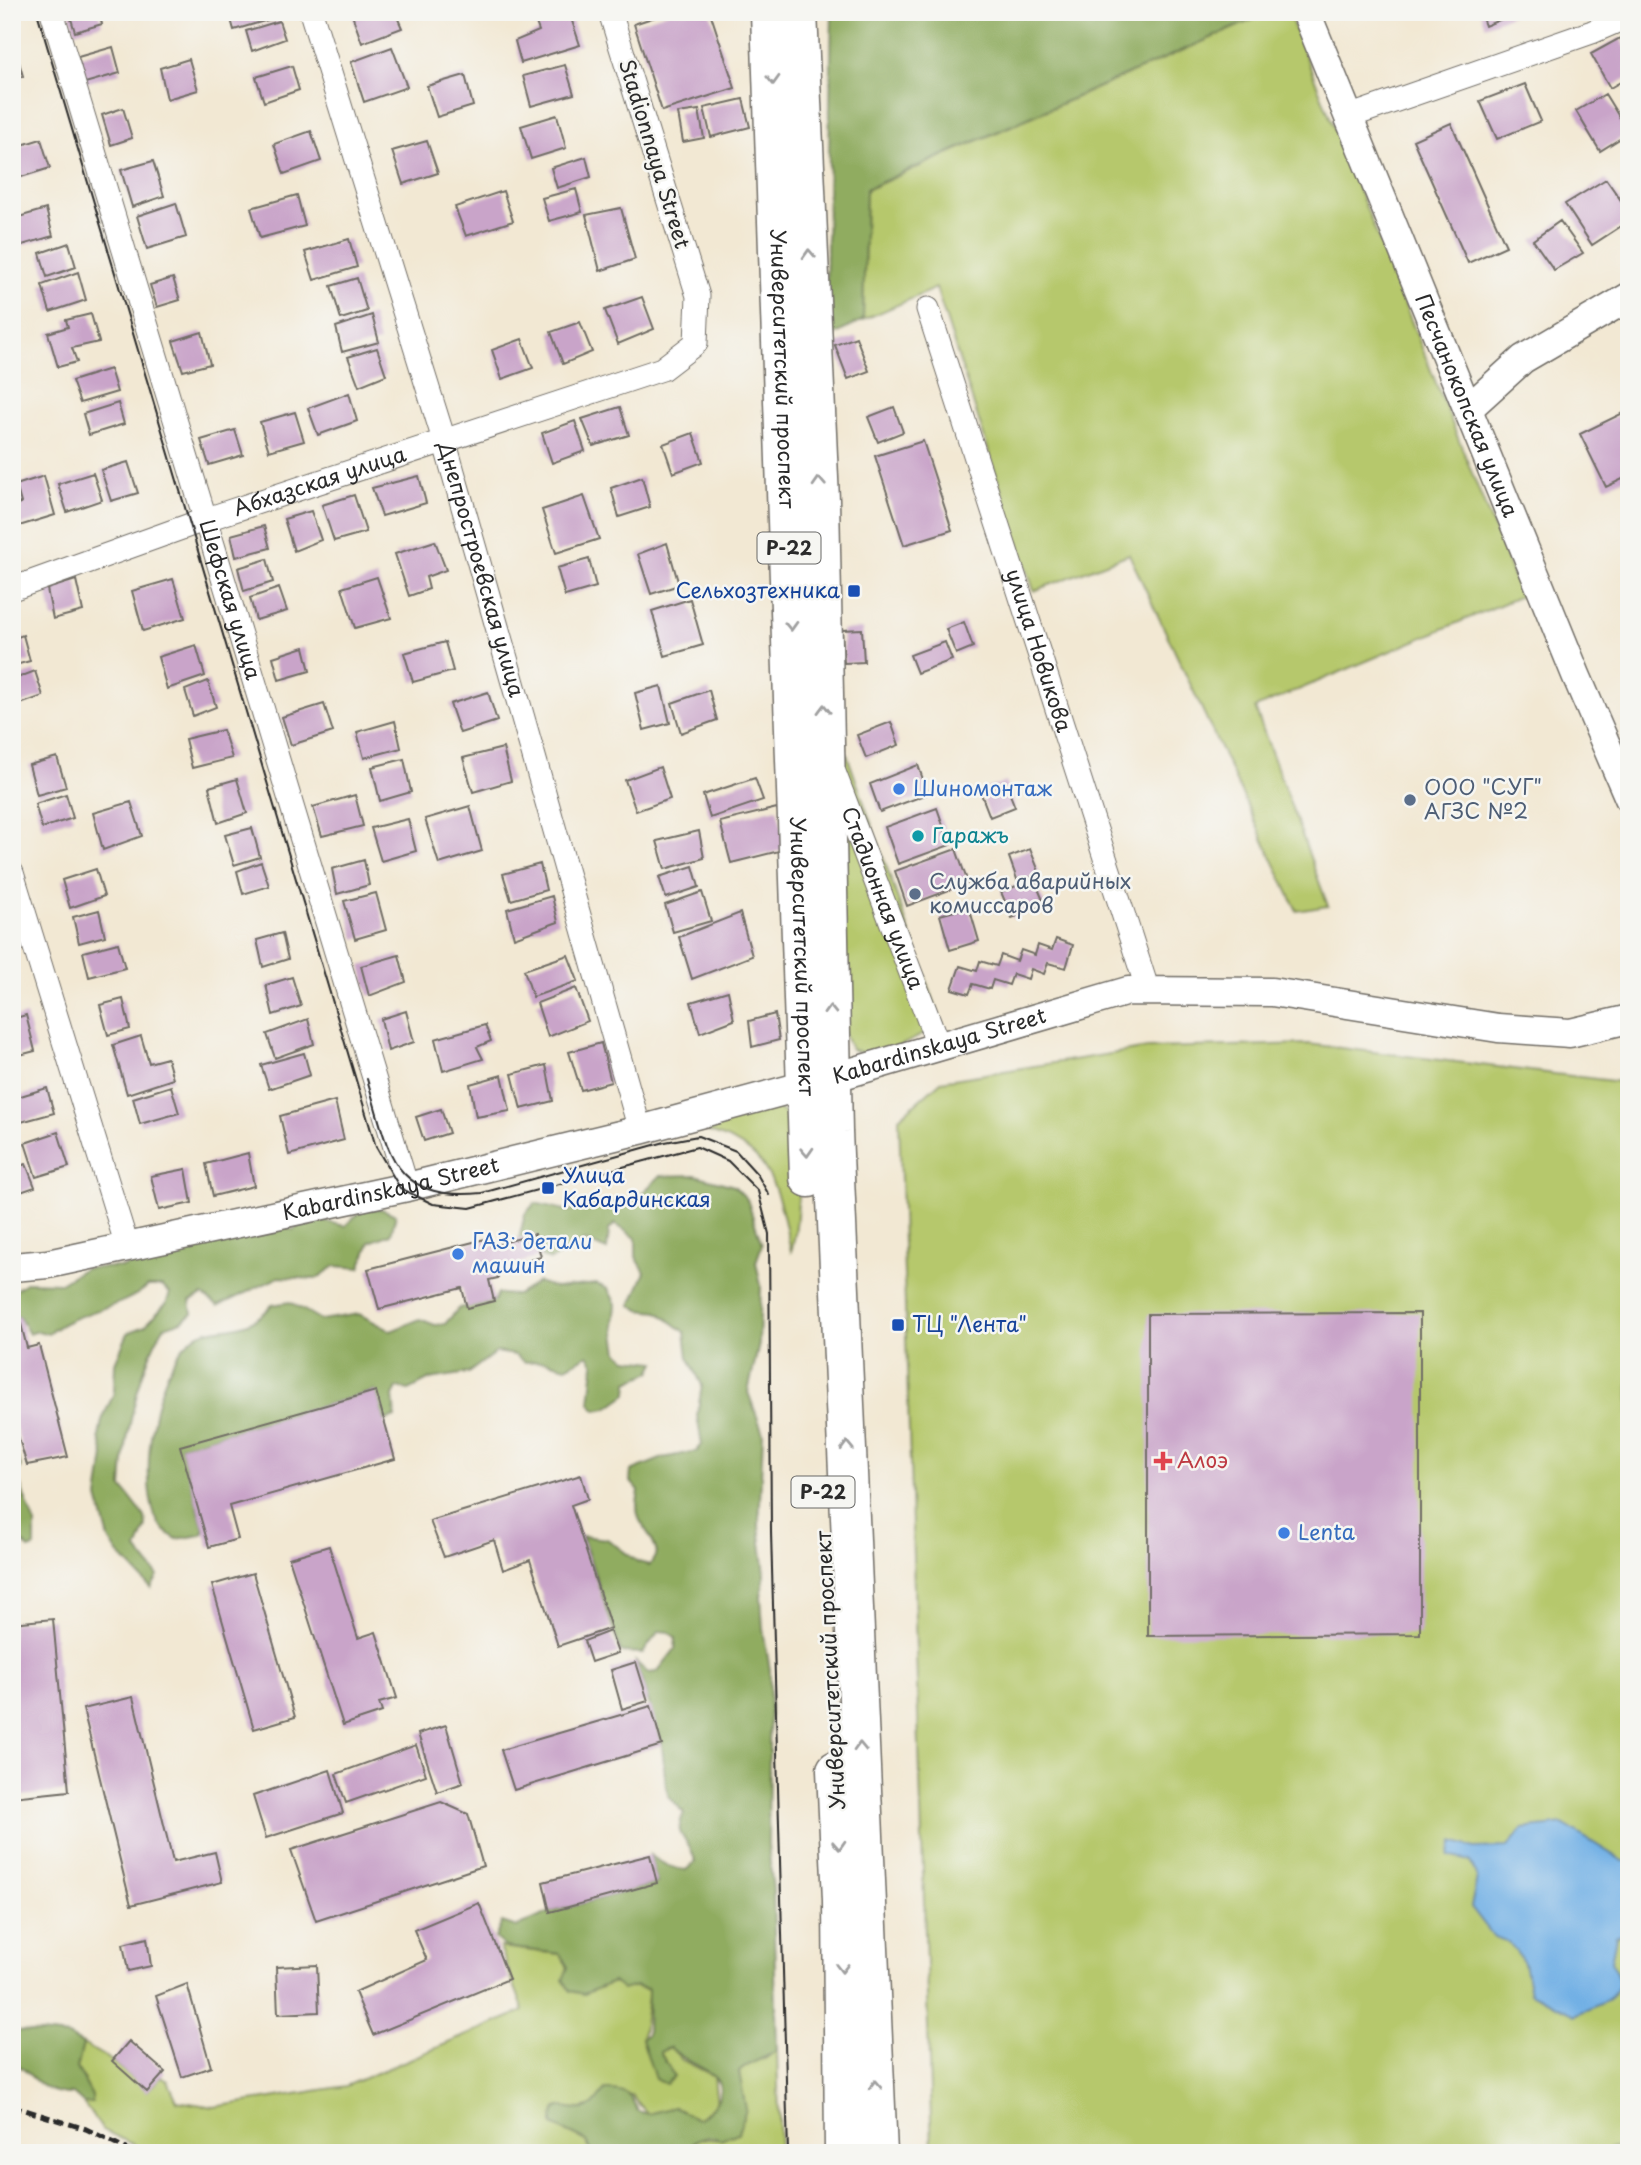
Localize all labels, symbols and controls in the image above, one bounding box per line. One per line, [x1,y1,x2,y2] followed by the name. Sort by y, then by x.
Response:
[612,55,700,252] street label: Stadionnaya Street
[765,75,780,86] one-way arrow
[763,229,805,510] street label: Университетский проспект
[801,249,816,260] one-way arrow
[1408,288,1528,522] street label: Песчанокопская улица
[229,436,410,523] street label: Абхазская улица
[431,437,534,701] street label: Днепростроевская улица
[812,476,827,487] one-way arrow
[192,515,271,684] street label: Шефская улица
[758,533,820,564] road number: Р-22
[999,564,1081,736] street label: улица Новикова
[676,573,841,605] place label: Сельхозтехника
[846,583,862,599] marker: Сельхозтехника
[783,621,798,632] one-way arrow
[816,703,832,714] one-way arrow
[1424,770,1542,826] place label: ООО "СУГ" АГЗС №2
[913,771,1053,803] place label: Шиномонтаж
[891,781,907,797] marker: Шиномонтаж
[1402,792,1418,808] marker: ООО "СУГ" АГЗС №2
[835,801,934,994] street label: Стадионная улица
[783,816,824,1097] street label: Университетский проспект
[932,818,1009,850] place label: Гаражъ
[910,828,926,844] marker: Гаражъ
[929,864,1131,920] place label: Служба аварийных комиссаров
[907,886,923,902] marker: Служба аварийных комиссаров
[828,998,1049,1091] street label: Kabardinskaya Street
[822,1004,837,1015] one-way arrow
[279,1147,502,1227] street label: Kabardinskaya Street
[800,1147,815,1158] one-way arrow
[562,1158,711,1214] place label: Улица Кабардинская
[540,1180,556,1196] marker: Улица Кабардинская
[472,1224,593,1280] place label: ГАЗ: детали машин
[450,1246,466,1262] marker: ГАЗ: детали машин
[912,1307,1027,1339] place label: ТЦ "Лента"
[890,1317,906,1333] marker: ТЦ "Лента"
[840,1441,855,1452] one-way arrow
[1177,1443,1228,1475] place label: Алоэ
[1155,1453,1171,1469] marker: Алоэ
[792,1476,854,1508] road number: Р-22
[1298,1515,1355,1547] place label: Lenta
[1276,1525,1292,1541] marker: Lenta
[806,1529,852,1810] street label: Университетский проспект
[853,1741,868,1752] one-way arrow
[831,1840,846,1851] one-way arrow
[834,1964,850,1974] one-way arrow
[867,2079,882,2090] one-way arrow

